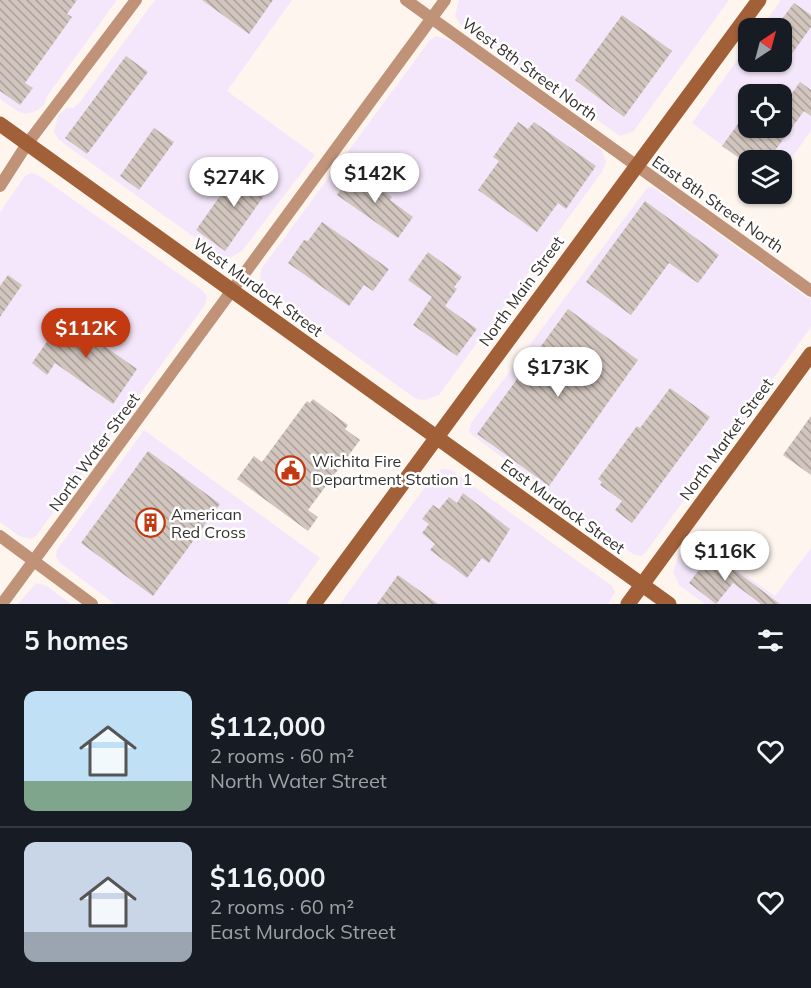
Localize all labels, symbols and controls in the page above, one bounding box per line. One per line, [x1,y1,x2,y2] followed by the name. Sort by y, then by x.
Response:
[458,13,602,125] street label: West 8th Street North
[738,18,792,72] north arrow
[738,18,792,204] map controls
[738,84,792,138] button: locate
[738,150,792,204] button: layers
[648,151,788,257] street label: East 8th Street North
[333,153,417,204] pin: $142K
[192,157,276,208] pin: $274K
[344,160,406,185] text: $142K
[203,164,265,189] text: $274K
[474,232,568,350] street label: North Main Street
[189,233,327,341] street label: West Murdock Street
[44,308,128,359] pin: $112K
[55,315,117,340] text: $112K
[516,347,600,398] pin: $173K
[527,354,589,379] text: $173K
[675,374,777,504] street label: North Market Street
[44,389,144,515] street label: North Water Street
[312,451,472,489] place label: Wichita Fire Department Station 1
[275,454,307,486] public building icon: Wichita Fire Department Station 1
[497,454,629,558] street label: East Murdock Street
[171,504,246,542] place label: American Red Cross
[134,507,166,539] building icon: American Red Cross
[683,531,767,582] pin: $116K
[694,538,756,563] text: $116K
[24,624,128,657] text: 5 homes
[754,624,787,657] icon: filters
[210,710,326,743] text: $112,000
[72,715,144,787] icon: home
[754,735,787,768] icon: heart
[210,743,354,768] text: 2 rooms · 60 m²
[210,768,387,793] text: North Water Street
[210,861,326,894] text: $116,000
[72,866,144,938] icon: home
[754,886,787,919] icon: heart
[210,894,354,919] text: 2 rooms · 60 m²
[210,919,396,944] text: East Murdock Street

